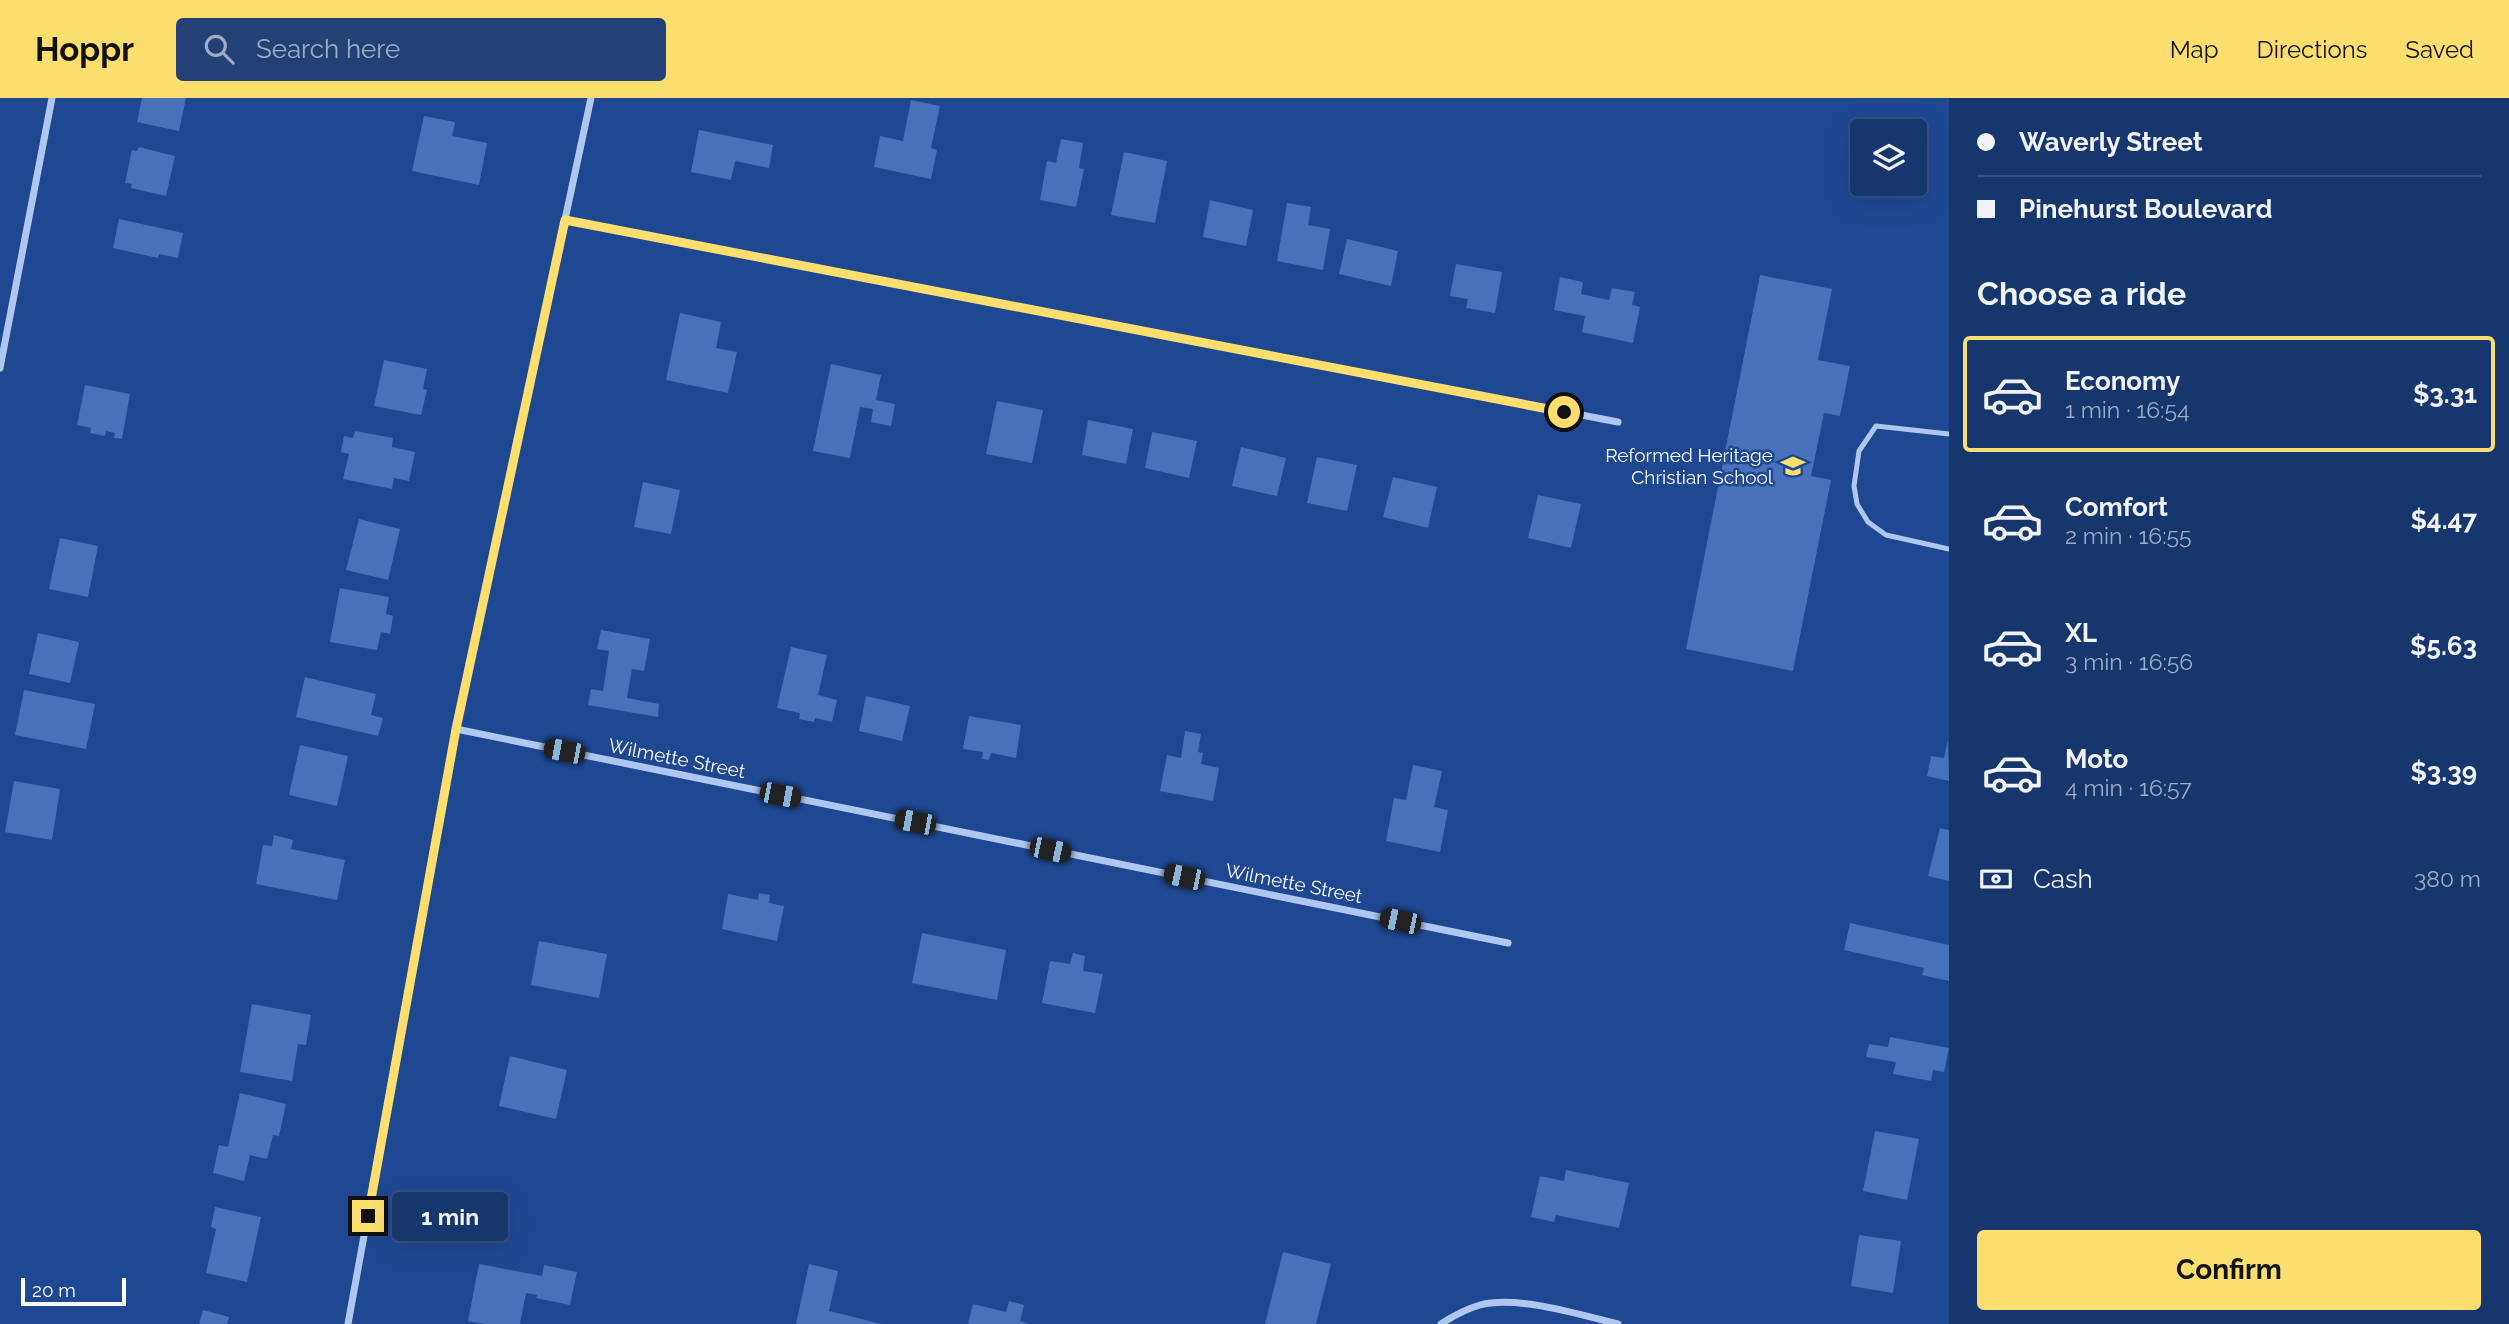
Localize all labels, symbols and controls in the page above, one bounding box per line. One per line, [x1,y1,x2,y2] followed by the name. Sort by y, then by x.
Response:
[176,18,666,81] search box
[35,30,134,69] text: Hoppr
[200,30,238,68] icon: search
[256,34,400,64] text: Search here
[2170,35,2219,64] text: Map
[2257,35,2367,64] text: Directions
[2405,35,2474,64] text: Saved
[1850,119,1927,196] map controls
[1850,119,1927,196] button: layers
[2019,127,2203,157] text: Waverly Street
[2019,194,2272,224] text: Pinehurst Boulevard
[1977,275,2186,312] text: Choose a ride
[1981,363,2044,426] icon: car
[2065,366,2180,396] text: Economy
[2413,379,2477,409] text: $3.31
[1548,396,1580,428] route start
[2065,396,2189,423] text: 1 min · 16:54
[1605,444,1774,488] place label: Reformed Heritage Christian School
[1779,452,1807,480] school or university icon: Reformed Heritage Christian School
[1981,489,2044,552] icon: car
[2065,492,2168,522] text: Comfort
[2410,505,2477,535] text: $4.47
[2065,522,2192,549] text: 2 min · 16:55
[1981,615,2044,678] icon: car
[2065,618,2097,648] text: XL
[2410,631,2477,661] text: $5.63
[2065,648,2193,675] text: 3 min · 16:56
[607,734,748,782] street label: Wilmette Street
[542,737,587,765] car
[1981,741,2044,804] icon: car
[2065,744,2128,774] text: Moto
[2410,757,2477,787] text: $3.39
[2065,774,2192,801] text: 4 min · 16:57
[758,781,803,809] car
[893,808,938,836] car
[1028,835,1073,865] car
[1224,859,1365,907] street label: Wilmette Street
[1977,860,2015,898] icon: cash
[1162,862,1207,892] car
[2033,864,2093,894] text: Cash
[2414,865,2481,892] text: 380 m
[1378,906,1423,936] car
[392,1192,508,1240] callout: 1 min
[352,1200,384,1232] route end
[421,1203,479,1230] text: 1 min
[1977,1230,2481,1310] button: Confirm
[21,1275,126,1307] scale bar
[32,1279,76,1301] text: 20 m

